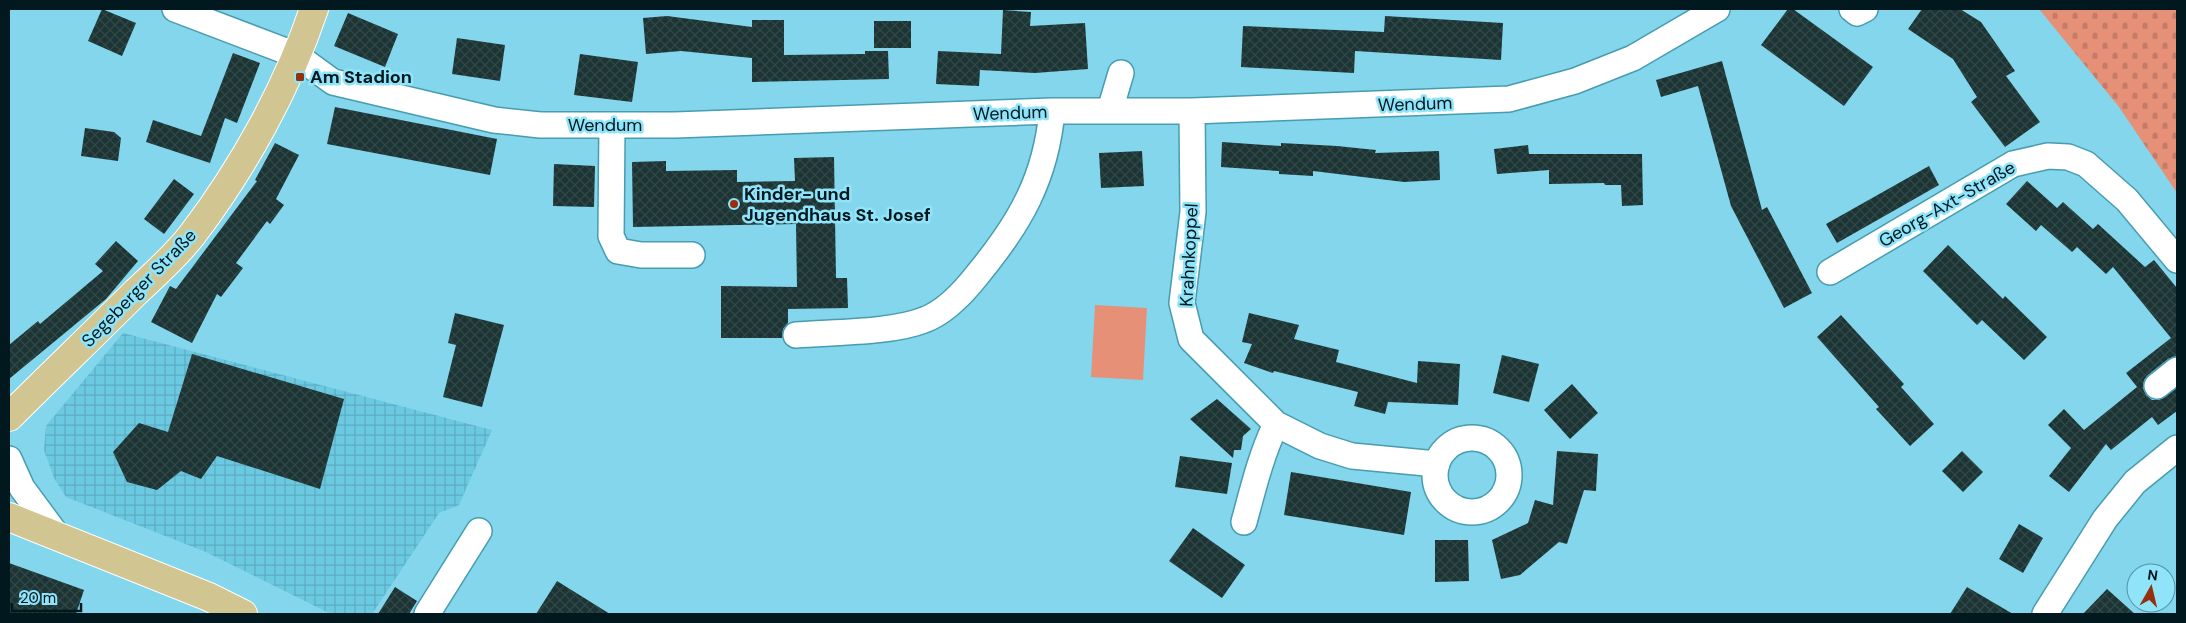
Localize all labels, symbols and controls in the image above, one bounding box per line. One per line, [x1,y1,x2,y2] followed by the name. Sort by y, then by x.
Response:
[310,65,412,89] place label: Am Stadion
[294,71,306,83] marker: Am Stadion
[1377,91,1453,117] street label: Wendum
[972,100,1048,126] street label: Wendum
[568,113,642,137] street label: Wendum
[1874,155,2020,253] street label: Georg-Axt-Straße
[744,182,931,227] place label: Kinder- und Jugendhaus St. Josef
[728,198,740,210] marker: Kinder- und Jugendhaus St. Josef
[1174,203,1204,307] street label: Krahnkoppel
[76,224,202,352] street label: Segeberger Straße
[2126,563,2176,613] north arrow
[2146,566,2159,585] text: N
[12,580,81,612] scale bar
[20,588,56,608] text: 20 m

